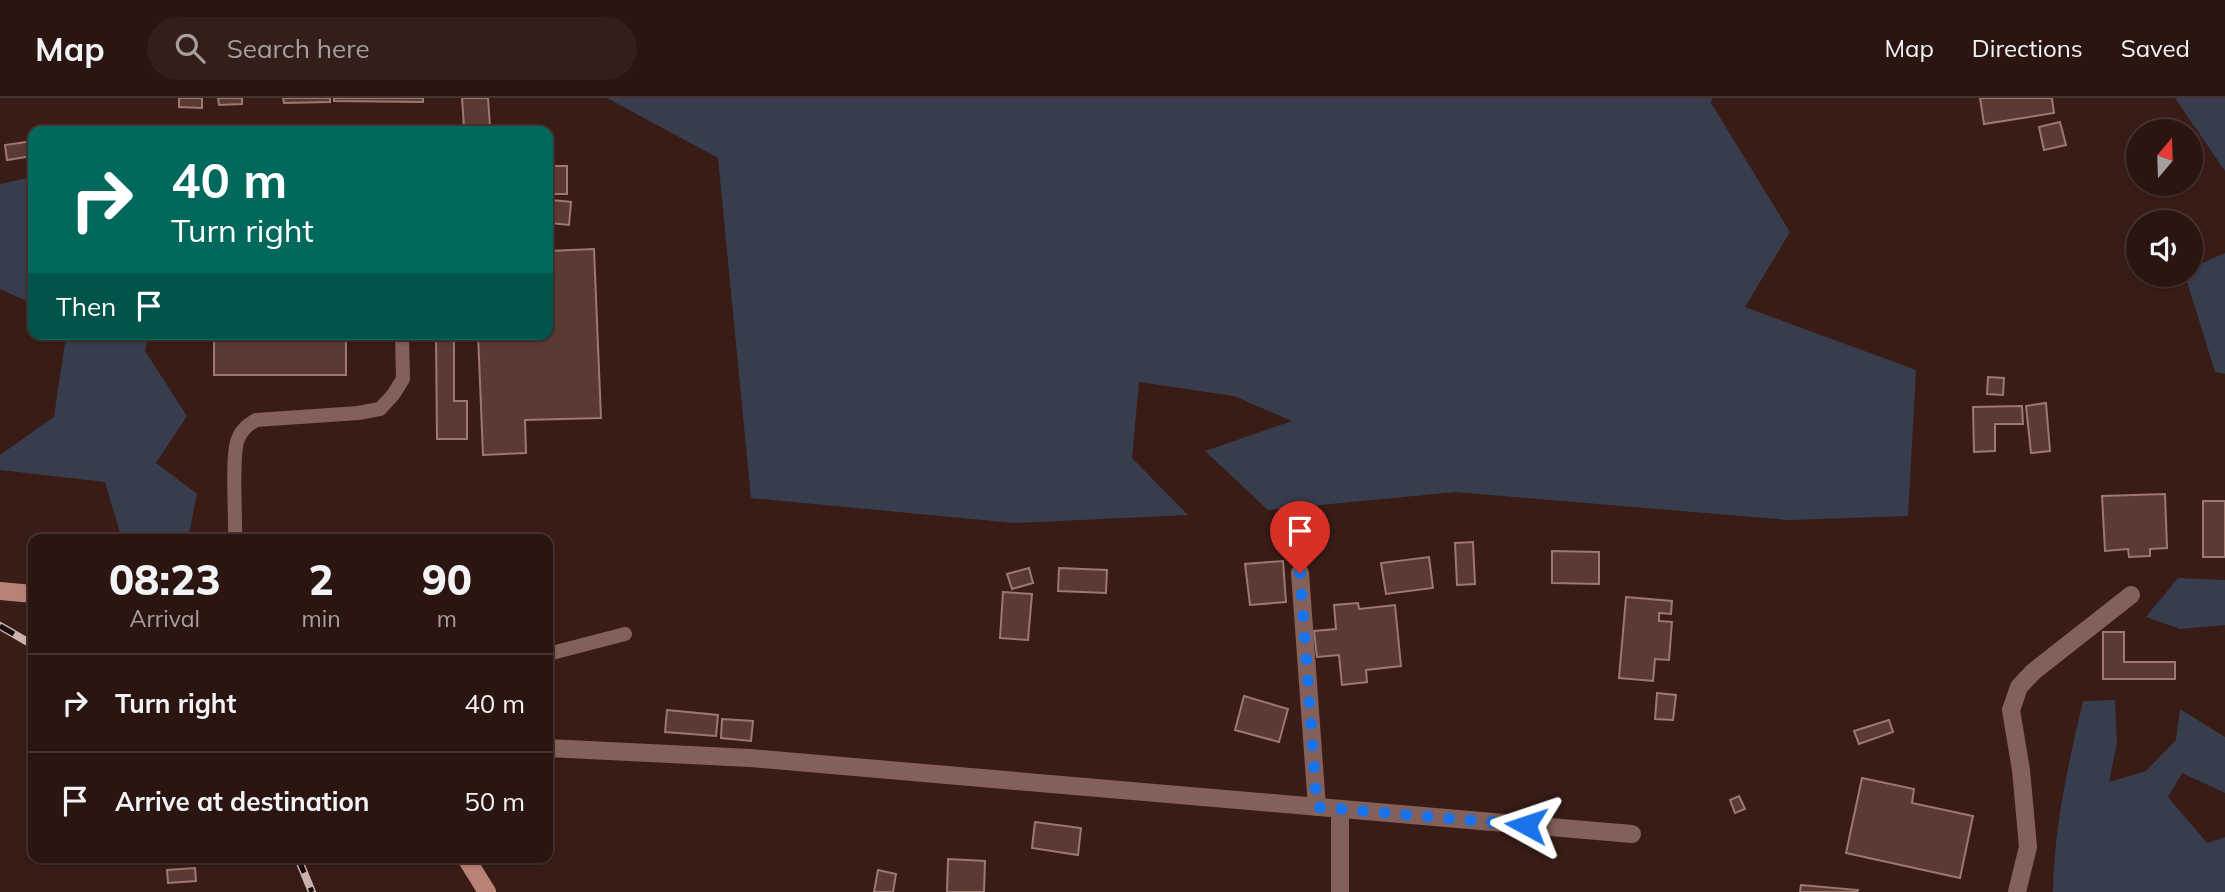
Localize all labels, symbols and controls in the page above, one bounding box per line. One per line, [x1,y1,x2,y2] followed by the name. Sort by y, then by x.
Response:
[147,17,637,80] search box
[35,28,105,69] text: Map
[171,29,209,67] icon: search
[227,32,370,65] text: Search here
[1884,33,1934,63] text: Map
[1972,33,2083,63] text: Directions
[2121,33,2190,63] text: Saved
[2126,119,2203,196] north arrow
[2126,119,2203,287] map controls
[171,149,287,210] text: 40 m
[56,154,147,245] icon: right
[171,210,314,250] text: Turn right
[2126,210,2203,287] button: sound
[130,287,168,325] icon: arrive
[56,290,116,323] text: Then
[1270,501,1330,573] pin
[1281,512,1319,550] icon: arrive
[109,553,221,606] text: 08:23
[309,553,334,606] text: 2
[422,553,472,606] text: 90
[130,604,200,633] text: Arrival
[302,604,341,633] text: min
[437,604,457,633] text: m
[56,684,94,722] icon: right
[115,687,236,720] text: Turn right
[464,687,525,720] text: 40 m
[56,782,94,820] icon: arrive
[115,785,370,818] text: Arrive at destination
[464,785,525,818] text: 50 m
[1489,788,1563,862] position arrow

